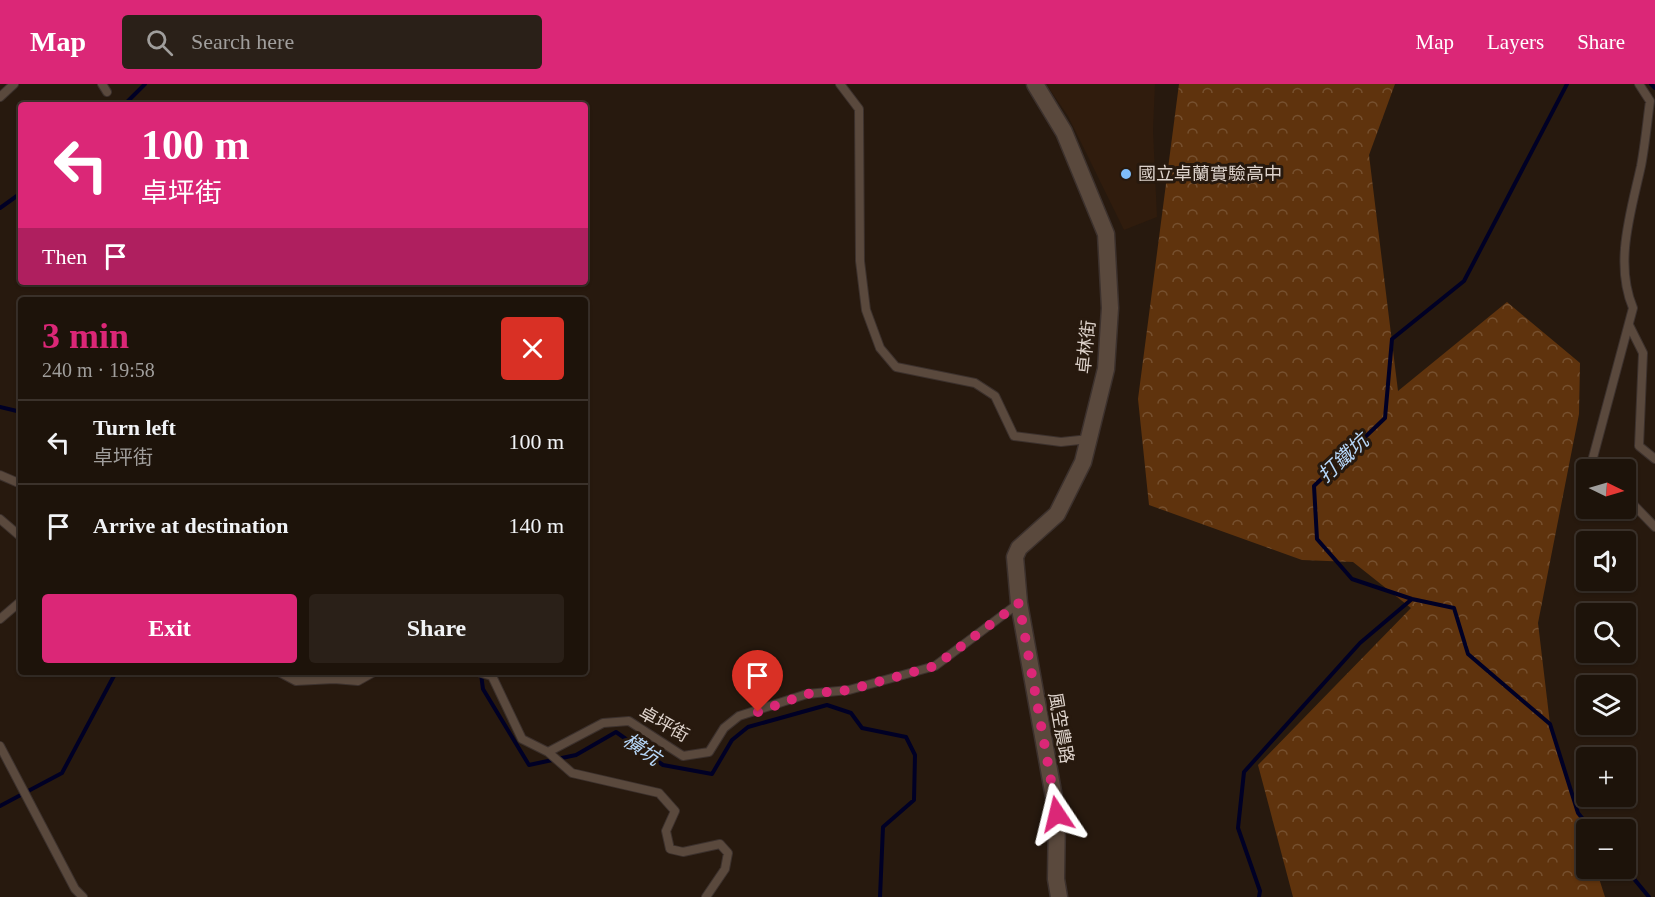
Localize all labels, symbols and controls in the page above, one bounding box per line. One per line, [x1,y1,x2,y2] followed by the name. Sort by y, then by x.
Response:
[122,15,542,69] search box
[30,26,86,57] text: Map
[143,26,176,59] icon: search
[191,29,294,54] text: Search here
[1416,30,1454,54] text: Map
[1487,30,1544,54] text: Layers
[1577,30,1625,54] text: Share
[141,122,250,168] text: 100 m
[42,126,120,204] icon: left
[1138,164,1282,184] place label: 國立卓蘭實驗高中
[1119,167,1133,181] marker: 國立卓蘭實驗高中
[141,178,222,208] text: 卓坪街
[99,240,132,273] icon: arrive
[42,244,87,269] text: Then
[42,316,129,356] text: 3 min
[501,317,564,380] button: close
[1073,319,1099,375] street label: 卓林街
[42,359,155,381] text: 240 m · 19:58
[93,415,176,440] text: Turn left
[42,426,75,459] icon: left
[1314,427,1375,487] water label: 打鐵坑
[508,429,564,454] text: 100 m
[93,446,153,468] text: 卓坪街
[1576,459,1636,519] north arrow
[1576,459,1636,879] map controls
[42,510,75,543] icon: arrive
[93,513,289,538] text: Arrive at destination
[508,513,564,538] text: 140 m
[1576,531,1636,591] button: sound
[42,594,297,663] button: Exit
[309,594,564,663] button: Share
[1576,603,1636,663] button: search
[732,650,783,712] pin
[741,659,774,692] icon: arrive
[1576,675,1636,735] button: layers
[1045,691,1077,765] street label: 風空農路
[636,702,692,746] street label: 卓坪街
[619,729,667,771] water label: 橫坑
[1576,747,1636,807] button: +
[1025,782,1089,846] position arrow
[1576,819,1636,879] button: −

